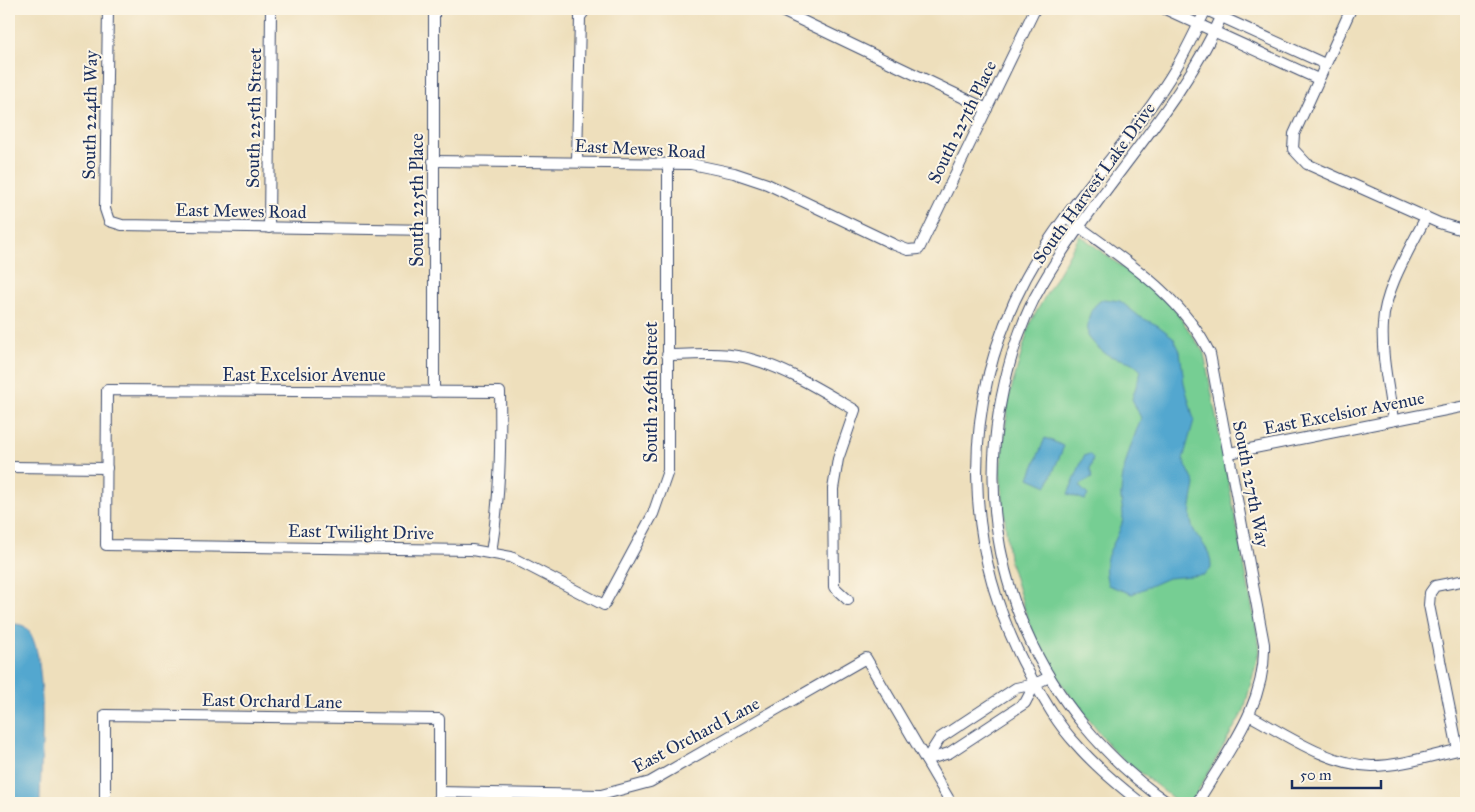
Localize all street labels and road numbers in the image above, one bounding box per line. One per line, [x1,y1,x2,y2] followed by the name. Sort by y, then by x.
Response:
[242,47,266,188] street label: South 225th Street
[78,50,102,180] street label: South 224th Way
[923,57,1001,187] street label: South 227th Place
[1028,98,1160,268] street label: South Harvest Lake Drive
[406,133,428,267] street label: South 225th Place
[574,135,706,163] street label: East Mewes Road
[175,199,307,223] street label: East Mewes Road
[640,321,662,463] street label: South 226th Street
[222,364,386,386] street label: East Excelsior Avenue
[1262,387,1426,439] street label: East Excelsior Avenue
[1228,419,1274,550] street label: South 227th Way
[288,520,434,545] street label: East Twilight Drive
[202,689,342,713] street label: East Orchard Lane
[629,692,763,778] street label: East Orchard Lane

